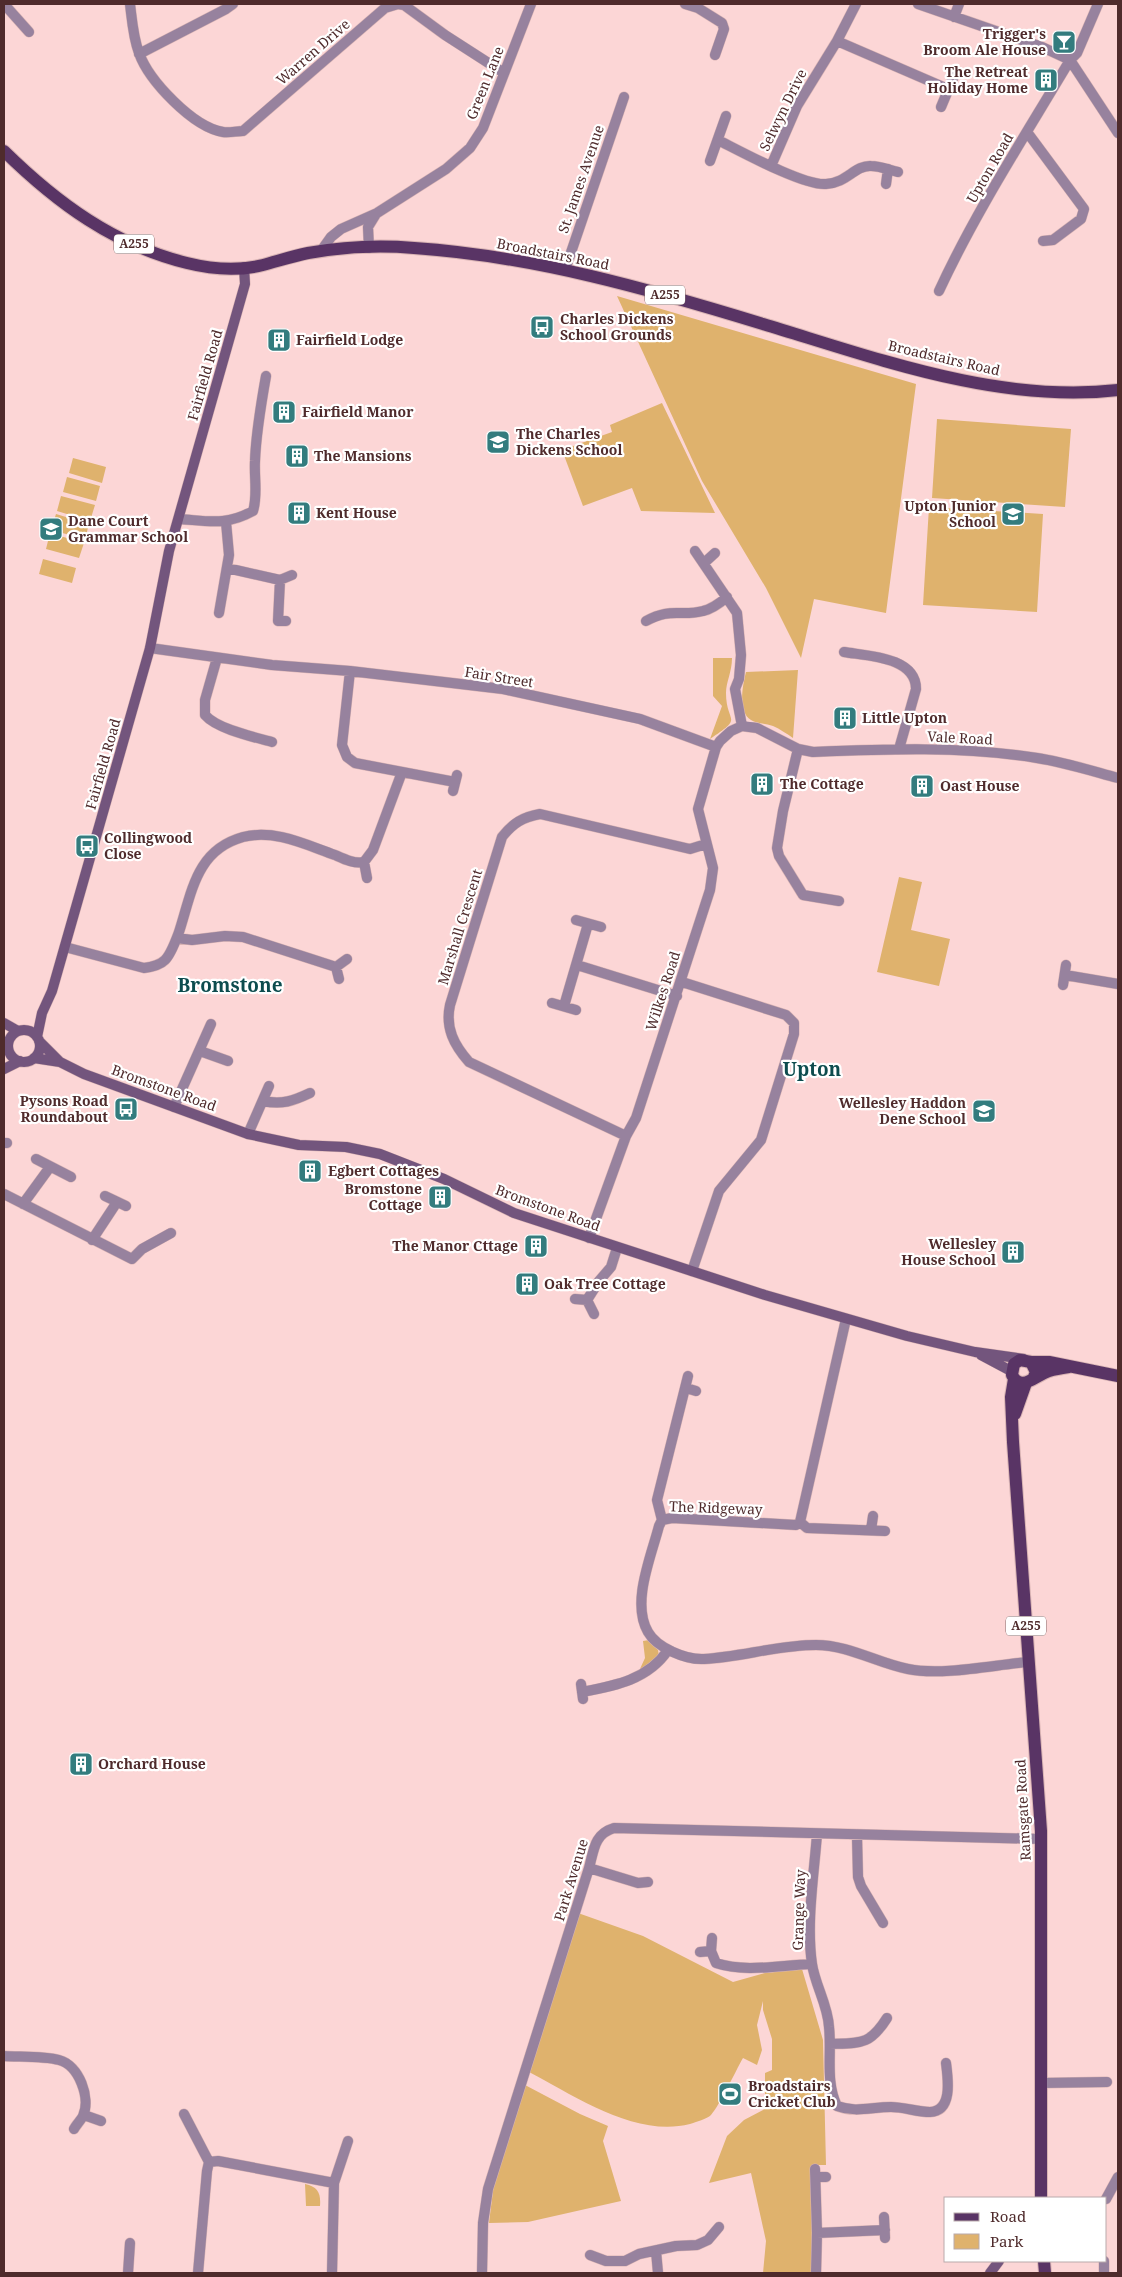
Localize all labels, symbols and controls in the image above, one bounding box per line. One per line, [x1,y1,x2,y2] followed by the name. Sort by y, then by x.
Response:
[272,14,354,89] street label: Warren Drive
[923,24,1046,59] place label: Trigger's Broom Ale House
[1051,29,1077,55] bar icon: Trigger's Broom Ale House
[461,43,508,122] street label: Green Lane
[927,62,1028,97] place label: The Retreat Holiday Home
[755,66,811,154] street label: Selwyn Drive
[1033,67,1059,93] building icon: The Retreat Holiday Home
[553,122,608,235] street label: St. James Avenue
[962,129,1018,206] street label: Upton Road
[495,233,611,274] street label: Broadstairs Road
[114,234,154,253] road number: A255
[645,286,685,304] road number: A255
[560,309,674,344] place label: Charles Dickens School Grounds
[529,314,555,340] bus stop icon: Charles Dickens School Grounds
[182,327,227,423] street label: Fairfield Road
[266,327,292,353] building icon: Fairfield Lodge
[296,330,403,349] place label: Fairfield Lodge
[886,335,1002,380] street label: Broadstairs Road
[271,399,297,425] building icon: Fairfield Manor
[302,402,414,421] place label: Fairfield Manor
[516,424,622,459] place label: The Charles Dickens School
[485,429,511,455] school or university icon: The Charles Dickens School
[284,443,310,469] building icon: The Mansions
[314,446,412,465] place label: The Mansions
[904,496,997,531] place label: Upton Junior School
[286,500,312,526] building icon: Kent House
[1000,501,1026,527] school or university icon: Upton Junior School
[316,503,397,522] place label: Kent House
[68,511,188,546] place label: Dane Court Grammar School
[38,516,64,542] school or university icon: Dane Court Grammar School
[463,662,535,691] street label: Fair Street
[832,705,858,731] building icon: Little Upton
[862,708,947,727] place label: Little Upton
[80,716,125,812] street label: Fairfield Road
[927,726,994,749] street label: Vale Road
[749,771,775,797] building icon: The Cottage
[909,773,935,799] building icon: Oast House
[780,774,864,793] place label: The Cottage
[940,776,1020,795] place label: Oast House
[104,828,192,863] place label: Collingwood Close
[74,833,100,859] bus stop icon: Collingwood Close
[433,866,486,987] street label: Marshall Crescent
[641,948,684,1033] street label: Wilkes Road
[177,972,283,998] district label: Bromstone
[783,1056,842,1082] district label: Upton
[109,1060,220,1115] street label: Bromstone Road
[20,1091,108,1126] place label: Pysons Road Roundabout
[839,1093,966,1128] place label: Wellesley Haddon Dene School
[113,1096,139,1122] bus stop icon: Pysons Road Roundabout
[971,1098,997,1124] school or university icon: Wellesley Haddon Dene School
[297,1158,323,1184] building icon: Egbert Cottages
[328,1161,439,1180] place label: Egbert Cottages
[345,1179,422,1214] place label: Bromstone Cottage
[493,1180,604,1235] street label: Bromstone Road
[427,1184,453,1210] building icon: Bromstone Cottage
[523,1233,549,1259] building icon: The Manor Cttage
[901,1234,997,1269] place label: Wellesley House School
[392,1236,518,1255] place label: The Manor Cttage
[1000,1239,1026,1265] building icon: Wellesley House School
[514,1271,540,1297] building icon: Oak Tree Cottage
[544,1274,666,1293] place label: Oak Tree Cottage
[669,1496,763,1519] street label: The Ridgeway
[1006,1616,1046,1635] road number: A255
[68,1751,94,1777] building icon: Orchard House
[98,1754,206,1773] place label: Orchard House
[1010,1758,1035,1861] street label: Ramsgate Road
[549,1837,592,1923] street label: Park Avenue
[788,1869,809,1951] street label: Grange Way
[748,2076,836,2111] place label: Broadstairs Cricket Club
[717,2081,743,2107] sports icon: Broadstairs Cricket Club
[944,2197,1107,2262] legend
[990,2206,1026,2226] text: Road
[990,2231,1024,2251] text: Park

